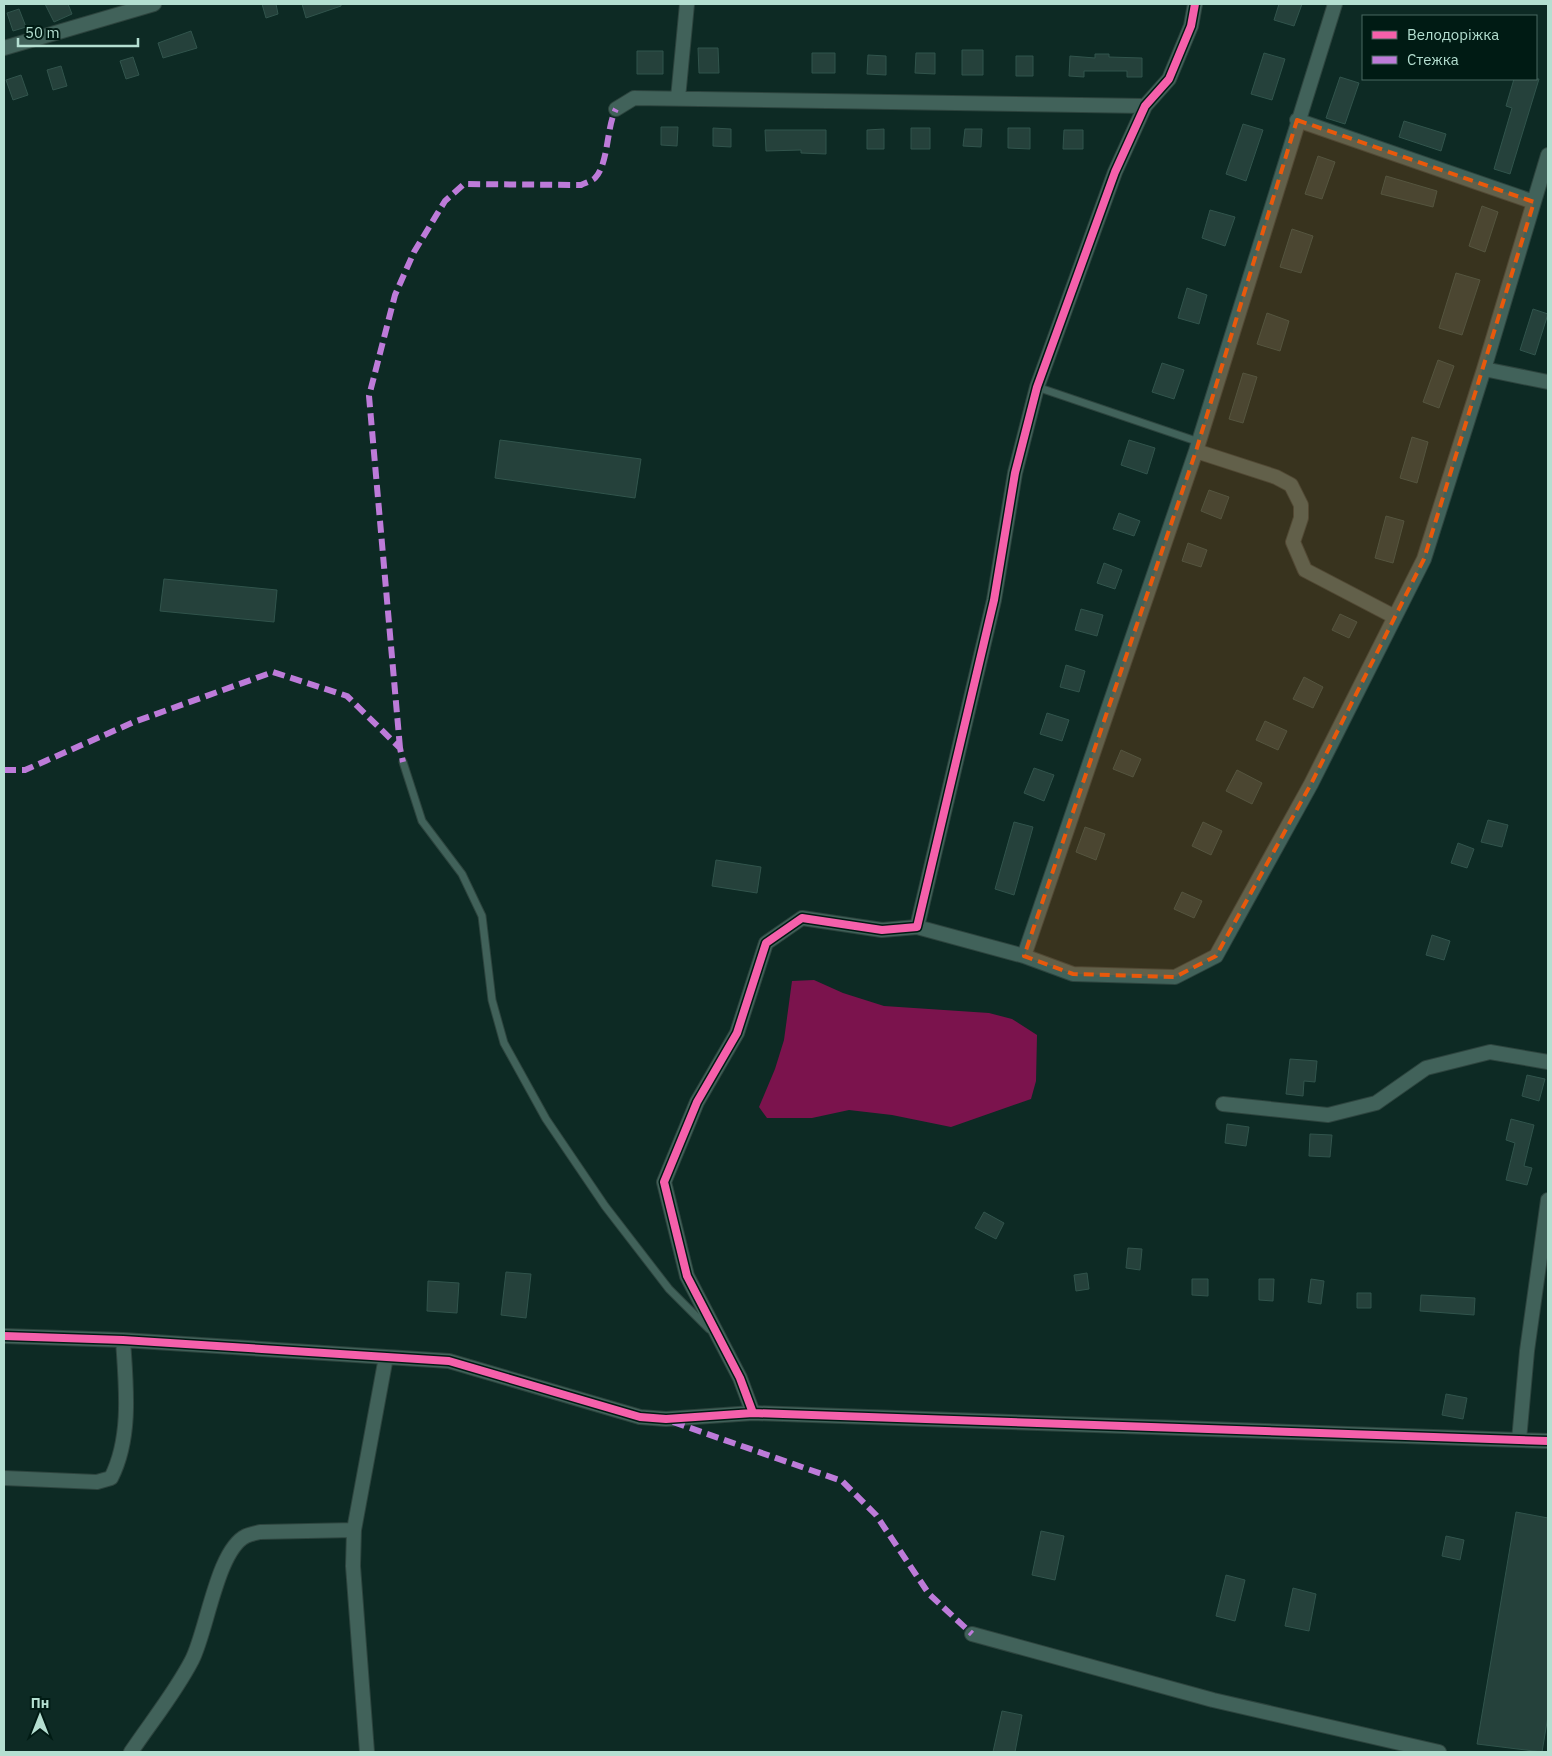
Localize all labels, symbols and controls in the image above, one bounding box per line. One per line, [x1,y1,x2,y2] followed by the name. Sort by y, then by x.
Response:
[18,15,138,47] scale bar
[1362,15,1537,80] legend
[25,23,60,42] text: 50 m
[1407,25,1499,44] text: Велодоріжка
[1407,50,1459,69] text: Стежка
[15,1691,65,1741] north arrow
[31,1694,49,1712] text: Пн

